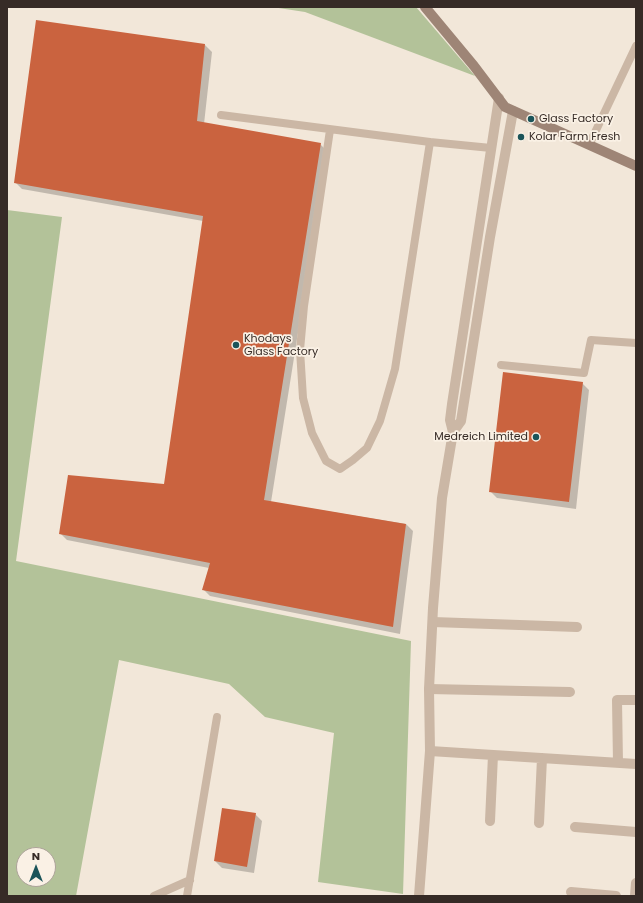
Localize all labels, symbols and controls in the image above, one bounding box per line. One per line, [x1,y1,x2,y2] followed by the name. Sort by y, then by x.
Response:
[539,112,613,126] place label: Glass Factory
[526,114,536,124] marker: Glass Factory
[529,130,620,144] place label: Kolar Farm Fresh
[516,132,526,142] marker: Kolar Farm Fresh
[244,332,318,358] place label: Khodays Glass Factory
[231,340,241,350] marker: Khodays Glass Factory
[434,430,528,444] place label: Medreich Limited
[531,432,541,442] marker: Medreich Limited
[16,847,56,887] north arrow
[32,848,40,864] text: N

